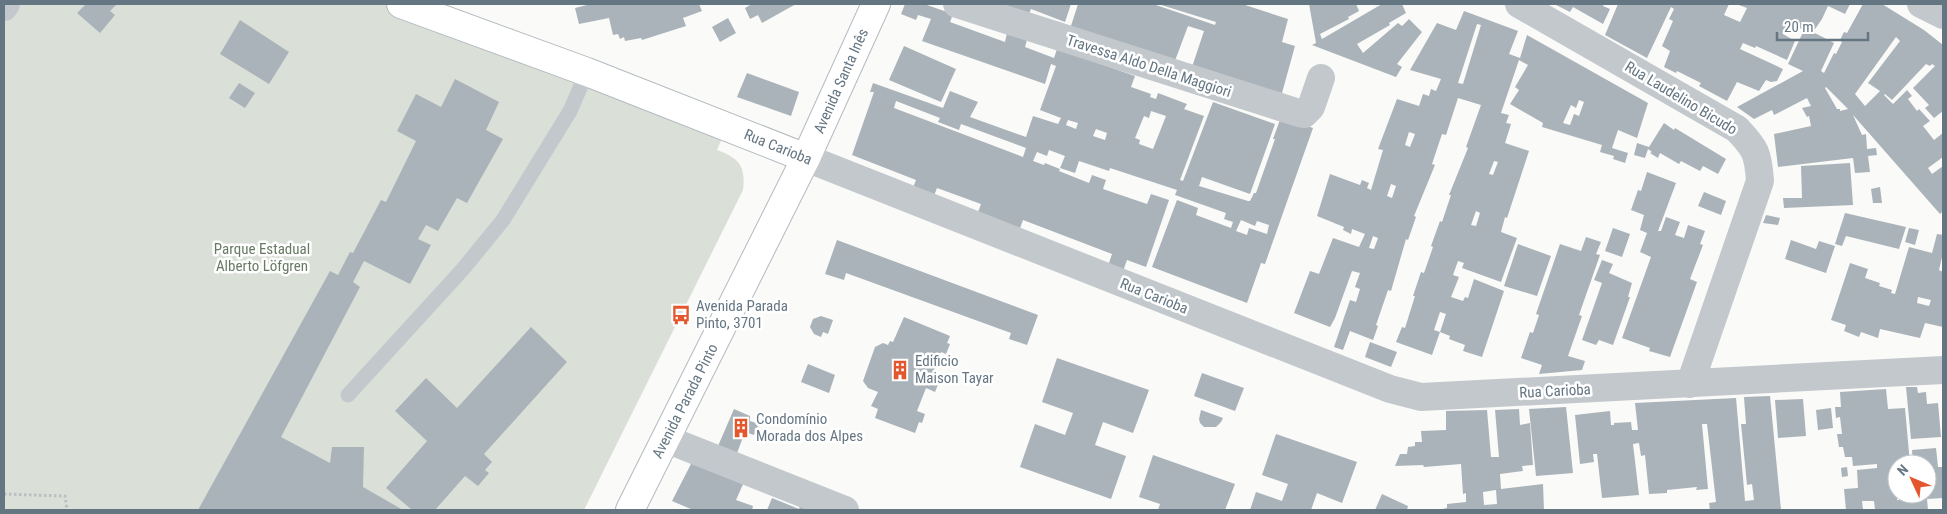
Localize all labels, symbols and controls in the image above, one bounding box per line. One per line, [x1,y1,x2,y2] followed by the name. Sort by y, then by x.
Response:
[1777,10,1868,42] scale bar
[1784,18,1814,36] text: 20 m
[810,26,872,136] street label: Avenida Santa Inês
[1064,31,1234,101] street label: Travessa Aldo Della Maggiori
[1622,57,1740,139] street label: Rua Laudelino Bicudo
[741,125,815,169] street label: Rua Carioba
[214,240,310,275] park label: Parque Estadual Alberto Löfgren
[1117,274,1191,318] street label: Rua Carioba
[696,297,788,332] place label: Avenida Parada Pinto, 3701
[670,304,692,326] bus stop icon: Avenida Parada Pinto, 3701
[648,341,722,461] street label: Avenida Parada Pinto
[915,352,994,387] place label: Edificio Maison Tayar
[889,359,911,381] building icon: Edificio Maison Tayar
[1519,380,1591,402] street label: Rua Carioba
[756,410,863,445] place label: Condomínio Morada dos Alpes
[730,417,752,439] building icon: Condomínio Morada dos Alpes
[1887,454,1937,504] north arrow
[1894,461,1911,479] text: N

